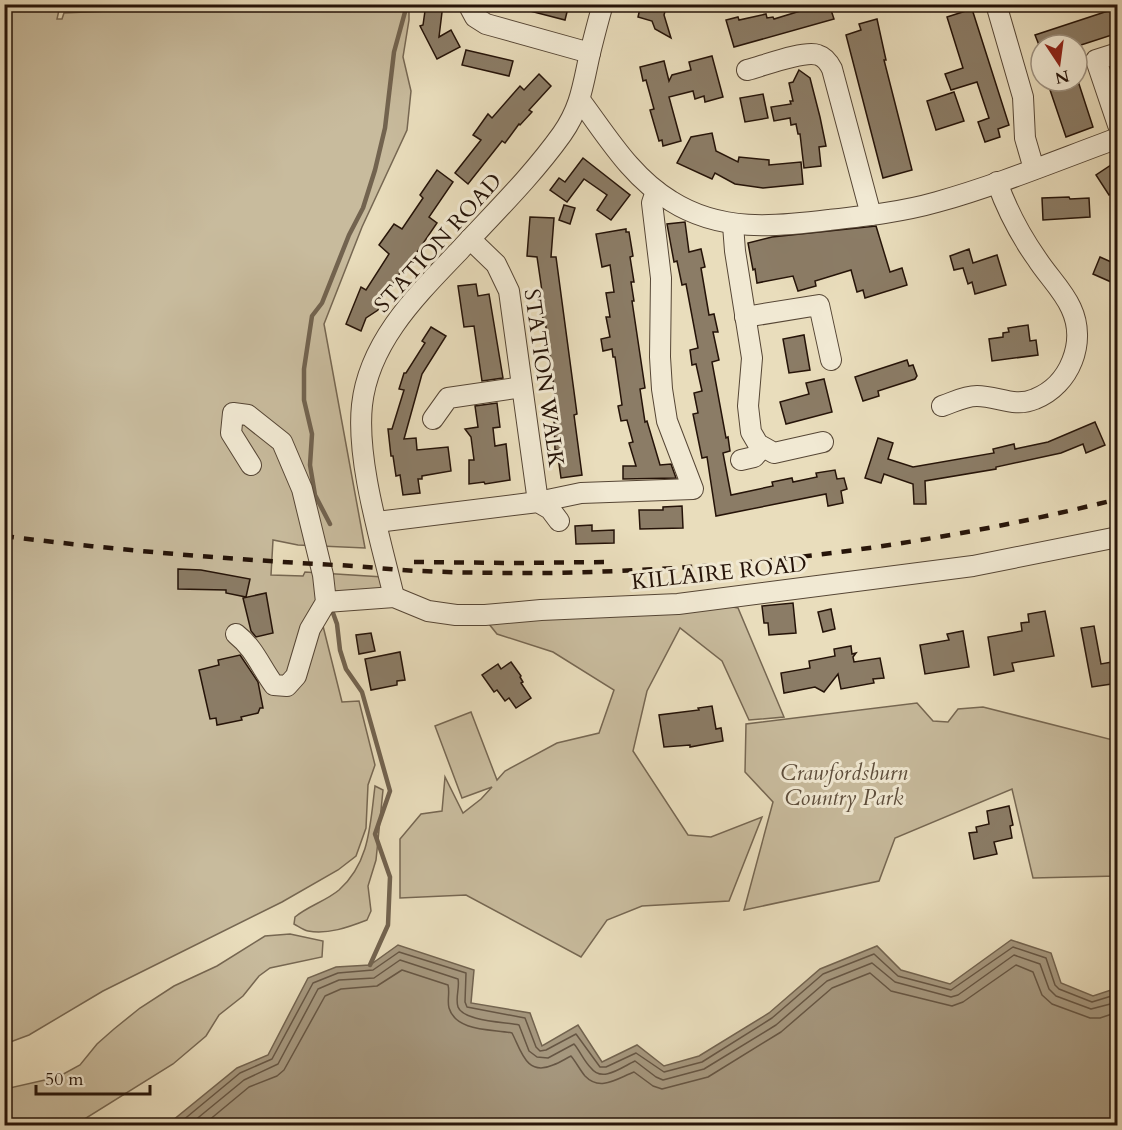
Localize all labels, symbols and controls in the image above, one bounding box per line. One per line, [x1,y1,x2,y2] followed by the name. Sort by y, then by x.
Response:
[1029,33,1089,93] north arrow
[1053,64,1071,89] text: N
[367,167,509,319] street label: STATION ROAD
[517,287,571,470] street label: STATION WALK
[630,549,808,597] street label: KILLAIRE ROAD
[780,758,908,813] park label: Crawfordsburn Country Park
[36,1058,150,1096] scale bar
[45,1067,84,1092] text: 50 m

